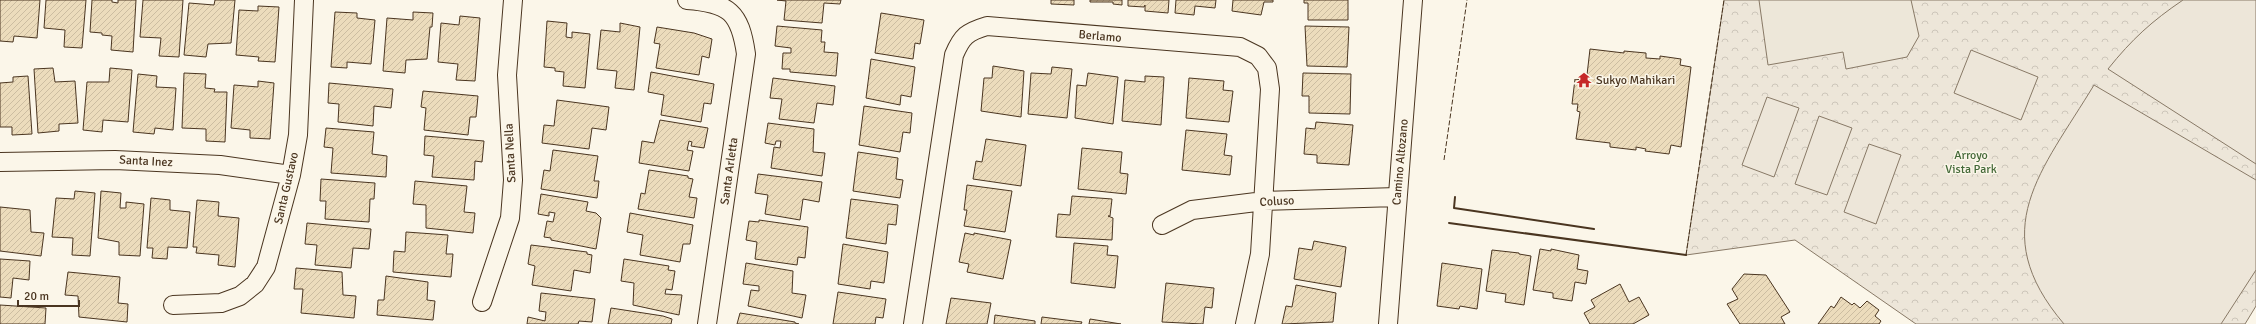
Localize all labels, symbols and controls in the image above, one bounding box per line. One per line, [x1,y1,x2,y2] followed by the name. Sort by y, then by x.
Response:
[1078,27,1122,46] street label: Berlamo
[1575,71,1593,89] temple icon: Sukyo Mahikari
[1596,73,1675,88] place label: Sukyo Mahikari
[1389,118,1412,206] street label: Camino Altozano
[501,123,520,183] street label: Santa Nella
[717,136,742,206] street label: Santa Arletta
[1945,148,1997,177] park label: Arroyo Vista Park
[271,151,302,226] street label: Santa Gustavo
[119,153,173,170] street label: Santa Inez
[1259,193,1295,210] street label: Coluso
[18,282,79,308] scale bar
[24,289,49,304] text: 20 m

